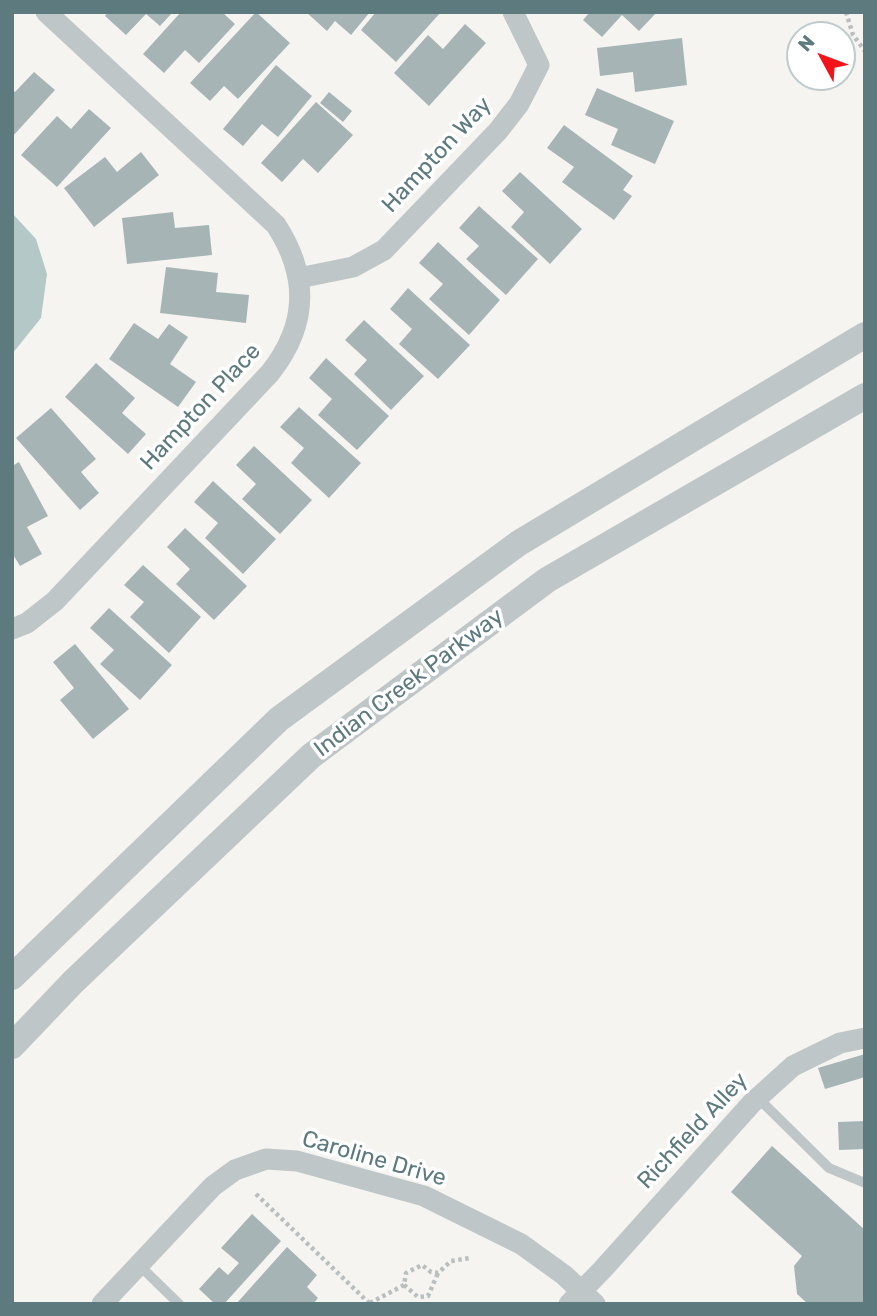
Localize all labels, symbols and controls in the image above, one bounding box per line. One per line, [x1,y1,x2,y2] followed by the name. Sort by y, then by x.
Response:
[786,21,856,91] north arrow
[793,31,819,56] text: N
[376,91,498,219] street label: Hampton Way
[135,338,267,476] street label: Hampton Place
[309,603,509,763] street label: Indian Creek Parkway
[632,1067,754,1195] street label: Richfield Alley
[299,1125,449,1193] street label: Caroline Drive

